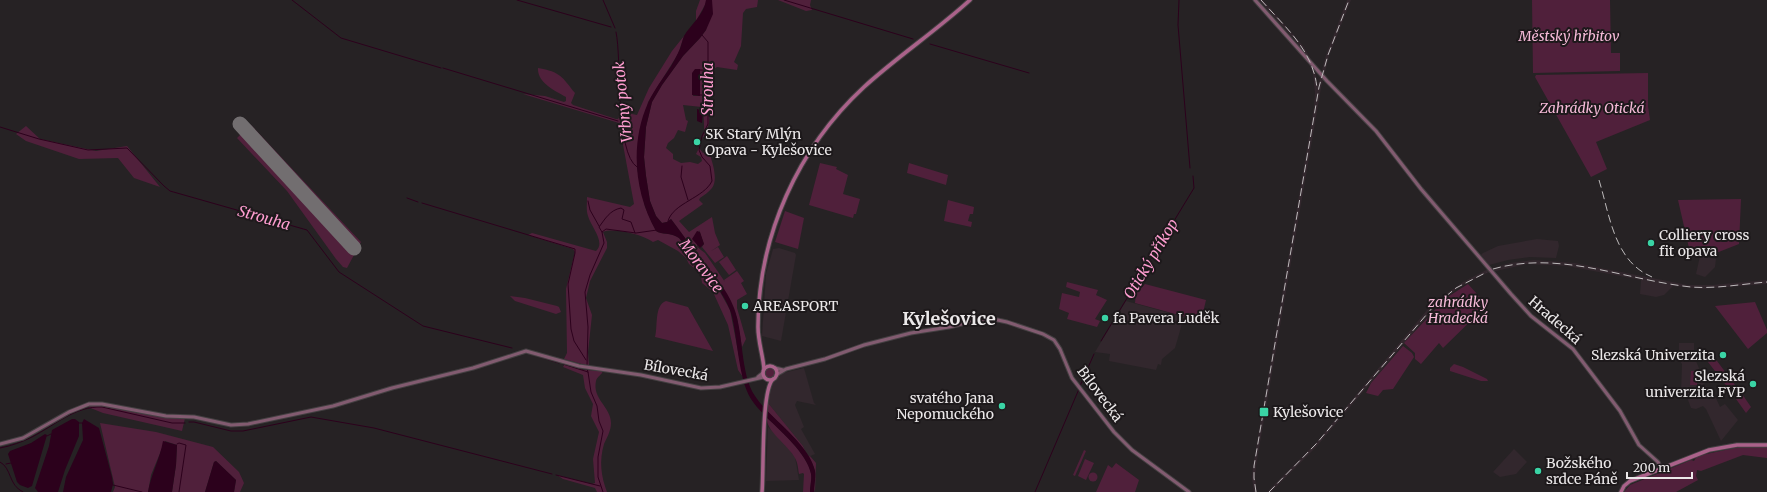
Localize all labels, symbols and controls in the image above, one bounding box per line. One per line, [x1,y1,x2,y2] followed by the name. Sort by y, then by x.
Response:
[1518,27,1620,45] park label: Městský hřbitov
[609,60,636,144] water label: Vrbný potok
[698,62,717,116] water label: Strouha
[1538,99,1645,117] park label: Zahrádky Otická
[705,125,832,159] place label: SK Starý Mlýn Opava - Kylešovice
[692,137,702,147] marker: SK Starý Mlýn Opava - Kylešovice
[236,201,293,234] water label: Strouha
[1119,215,1182,302] water label: Otický příkop
[1659,226,1749,260] place label: Colliery cross fit opava
[674,234,728,297] water label: Moravice
[1646,238,1656,248] marker: Colliery cross fit opava
[1525,292,1585,348] street label: Hradecká
[1427,293,1488,327] park label: zahrádky Hradecká
[752,297,838,315] place label: AREASPORT
[740,301,750,311] marker: AREASPORT
[902,307,996,330] district label: Kylešovice
[1113,309,1219,327] place label: fa Pavera Luděk
[1100,313,1110,323] marker: fa Pavera Luděk
[1591,346,1715,364] place label: Slezská Univerzita
[1718,350,1728,360] marker: Slezská Univerzita
[642,355,710,385] street label: Bílovecká
[1073,363,1127,426] street label: Bílovecká
[1645,367,1745,401] place label: Slezská univerzita FVP
[1748,379,1758,389] marker: Slezská univerzita FVP
[897,389,994,423] place label: svatého Jana Nepomuckého
[997,401,1007,411] marker: svatého Jana Nepomuckého
[1273,403,1343,421] place label: Kylešovice
[1258,406,1270,418] marker: Kylešovice
[1546,454,1618,488] place label: Božského srdce Páně
[1627,454,1692,480] scale bar
[1633,460,1670,475] text: 200 m
[1533,466,1543,476] marker: Božského srdce Páně

